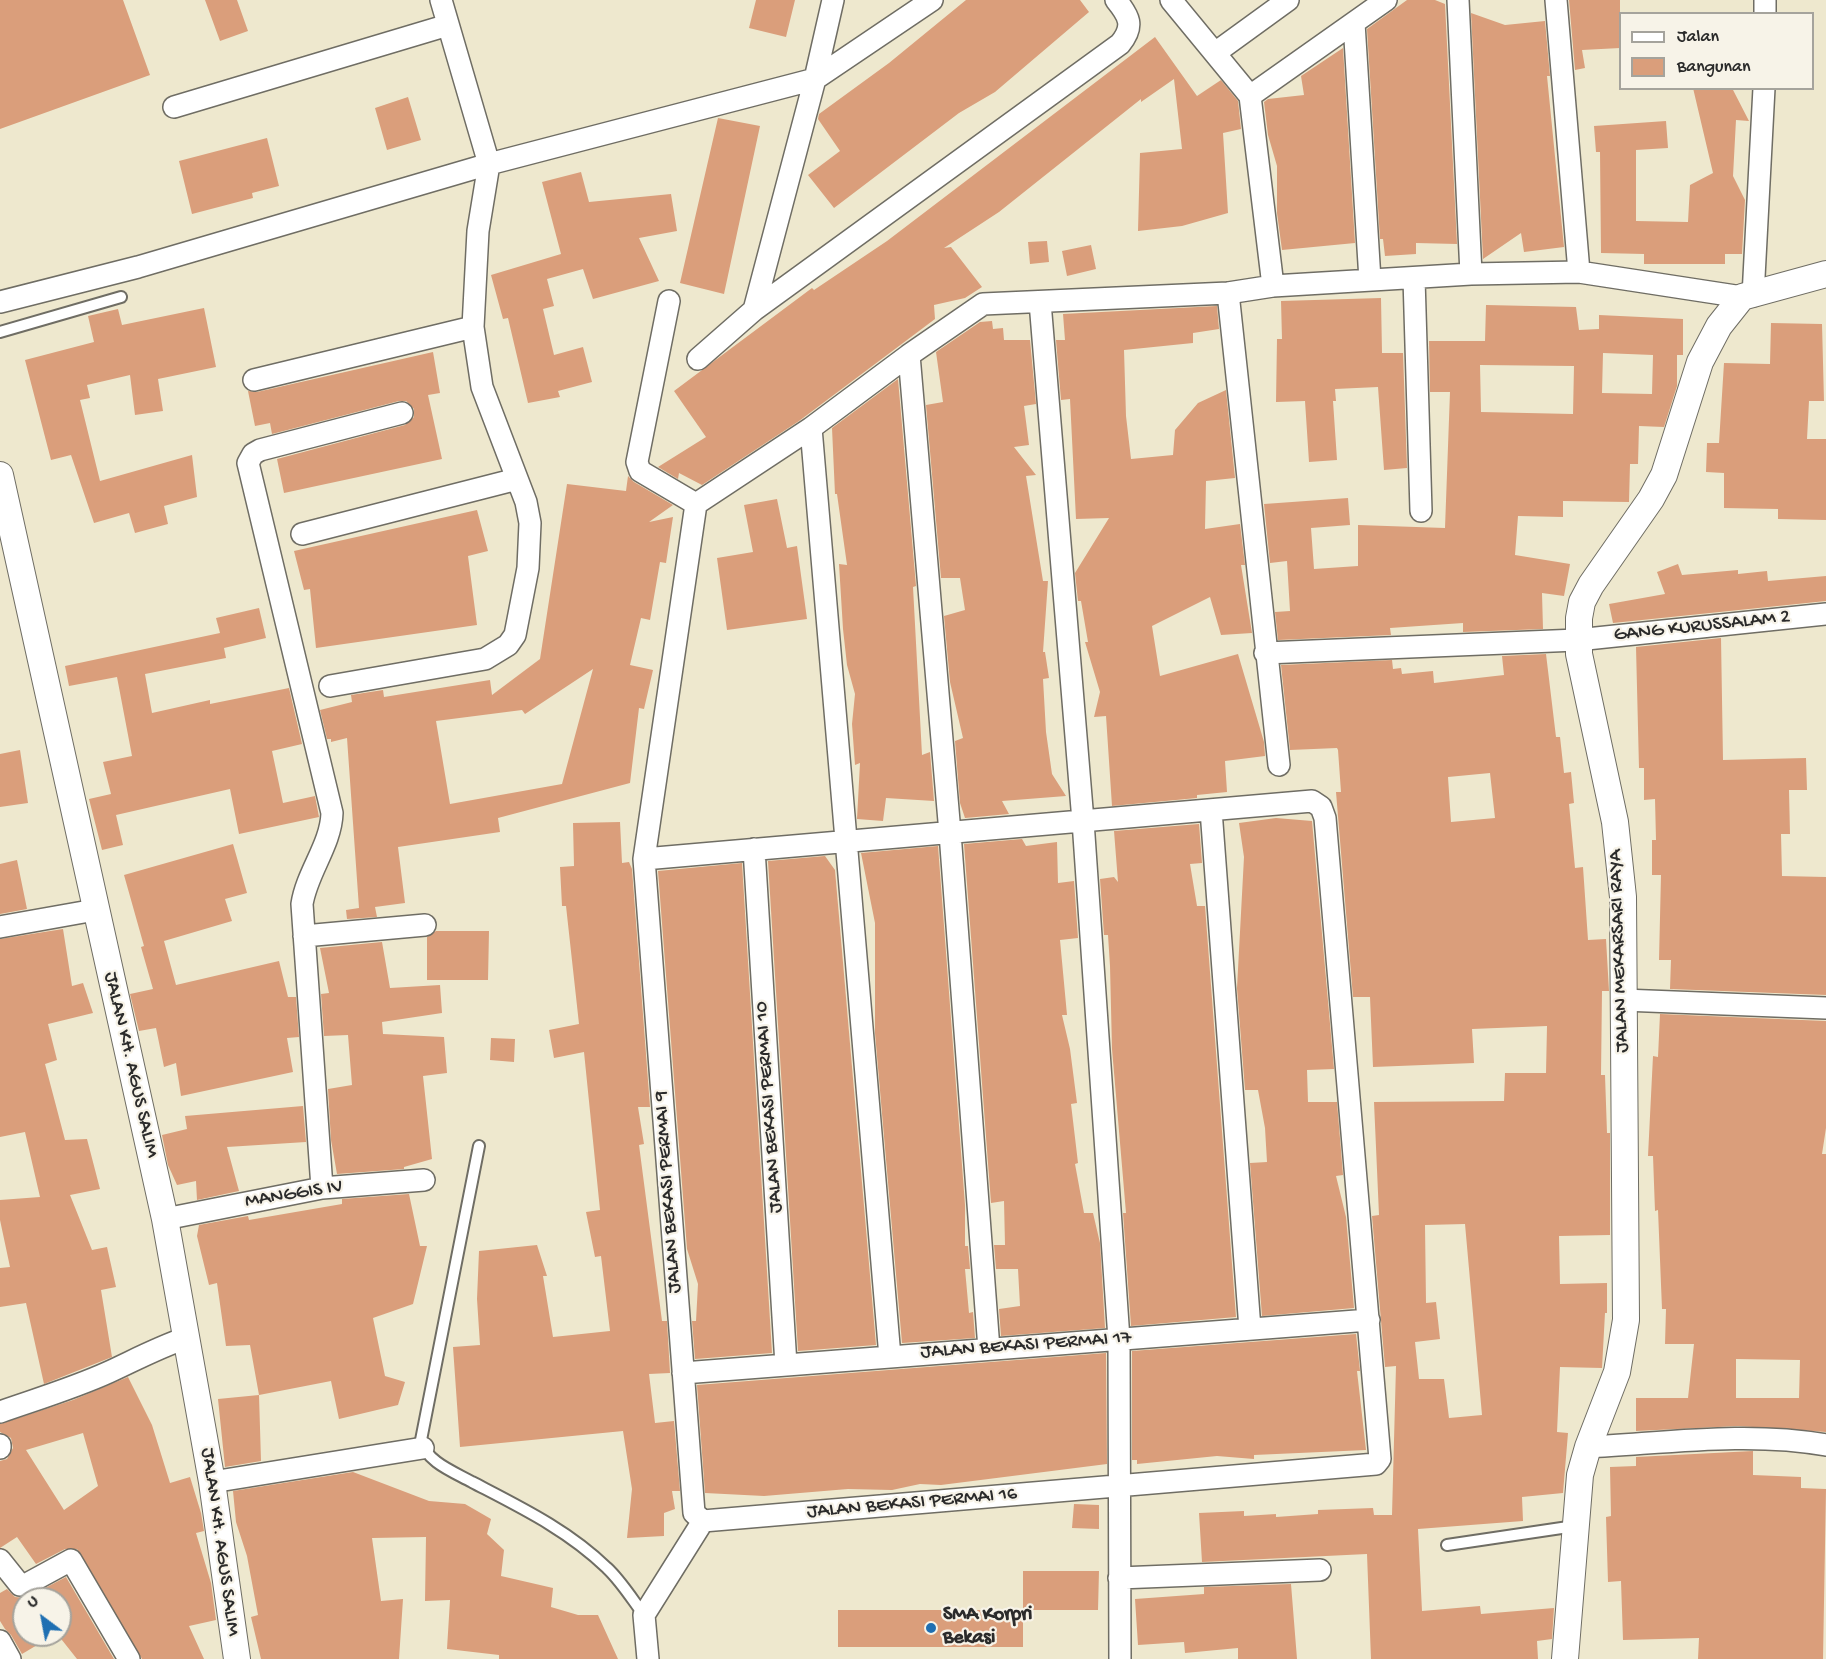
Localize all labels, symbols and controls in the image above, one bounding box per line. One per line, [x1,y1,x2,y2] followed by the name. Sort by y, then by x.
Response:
[1619,12,1814,90] legend
[1677,27,1719,48] text: Jalan
[1677,57,1751,78] text: Bangunan
[1613,606,1791,648] street label: GANG KURUSSALAM 2
[1604,849,1636,1053] street label: JALAN MEKARSARI RAYA
[97,970,163,1160] street label: JALAN KH. AGUS SALIM
[751,1000,789,1214] street label: JALAN BEKASI PERMAI 10
[650,1090,688,1294] street label: JALAN BEKASI PERMAI 9
[243,1175,345,1215] street label: MANGGIS IV
[920,1327,1132,1365] street label: JALAN BEKASI PERMAI 17
[194,1446,244,1638] street label: JALAN KH. AGUS SALIM
[806,1483,1018,1525] street label: JALAN BEKASI PERMAI 16
[12,1587,72,1647] north arrow
[24,1593,42,1614] text: U
[943,1604,1032,1651] place label: SMA Korpri Bekasi
[924,1621,938,1635] marker: SMA Korpri Bekasi

